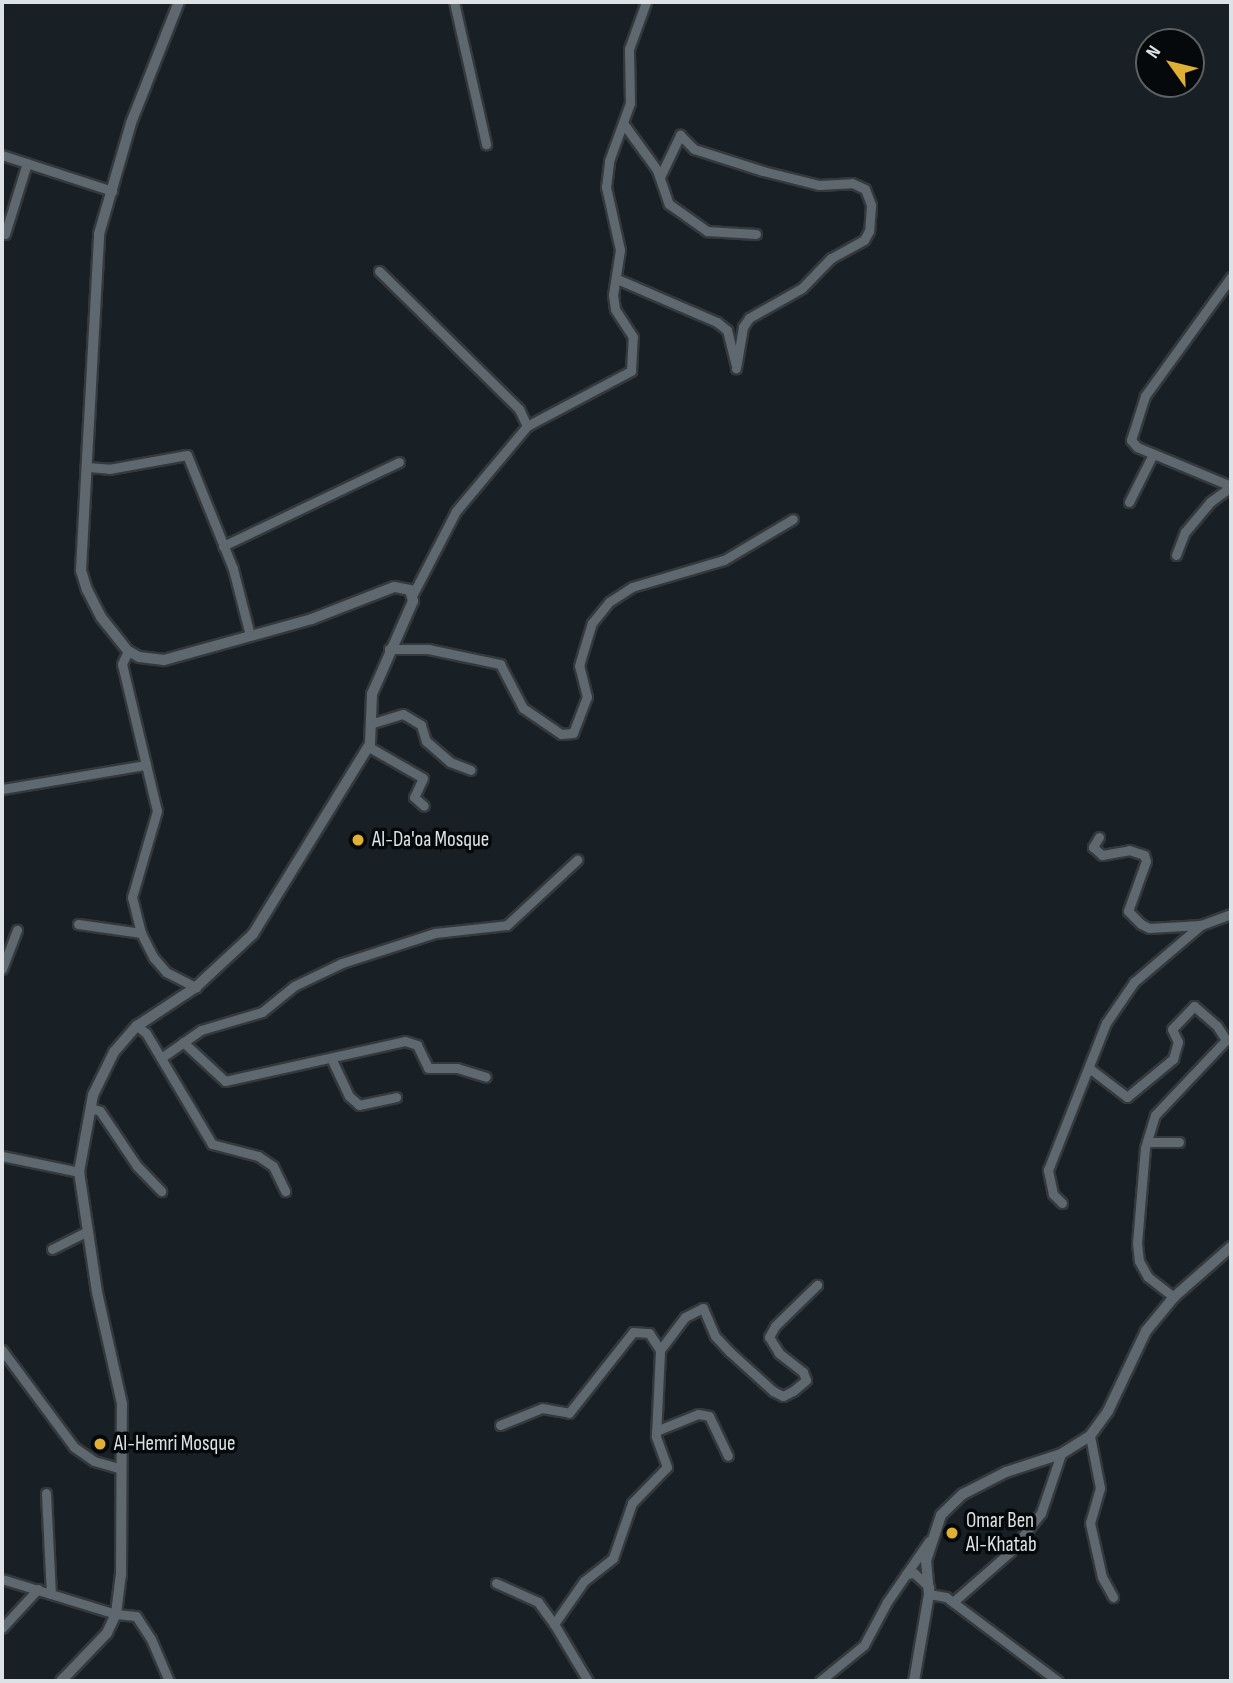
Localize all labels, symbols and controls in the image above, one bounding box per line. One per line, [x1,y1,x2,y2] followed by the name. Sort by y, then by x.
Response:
[1135,28,1205,98] north arrow
[1141,41,1166,63] text: N
[372,827,489,853] place label: Al-Da'oa Mosque
[350,832,366,848] marker: Al-Da'oa Mosque
[114,1431,235,1457] place label: Al-Hemri Mosque
[92,1436,108,1452] marker: Al-Hemri Mosque
[966,1508,1037,1558] place label: Omar Ben Al-Khatab
[944,1525,960,1541] marker: Omar Ben Al-Khatab

